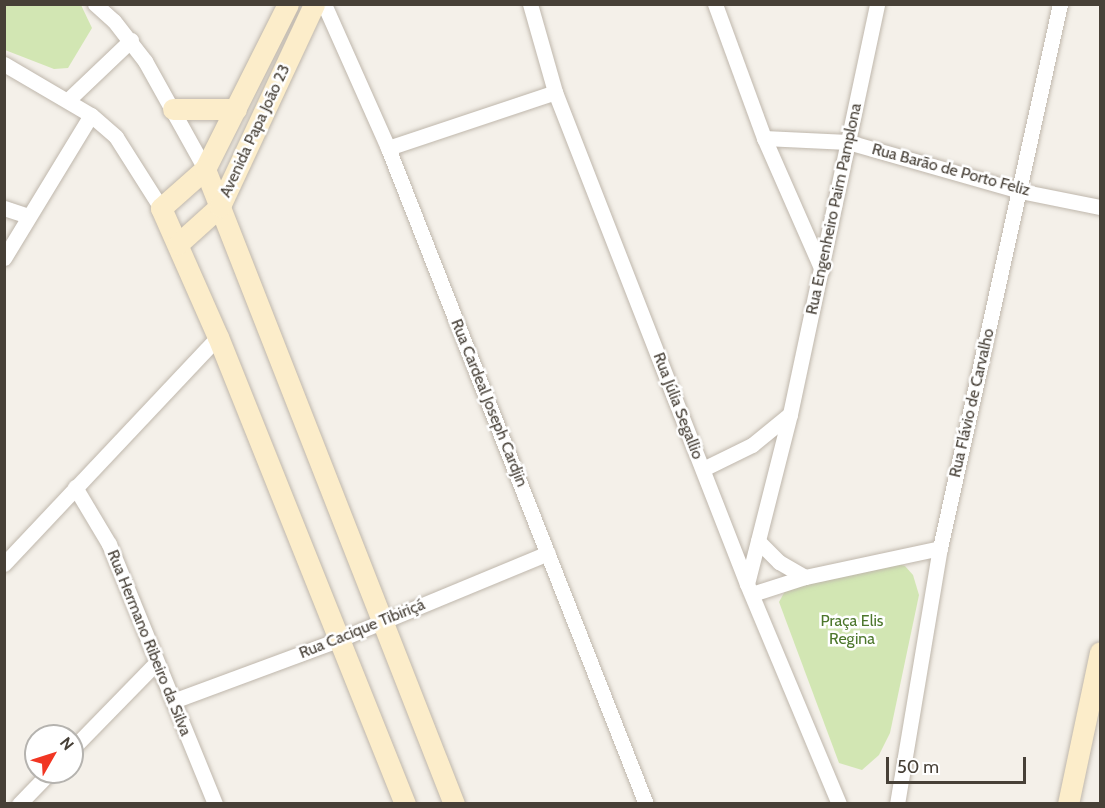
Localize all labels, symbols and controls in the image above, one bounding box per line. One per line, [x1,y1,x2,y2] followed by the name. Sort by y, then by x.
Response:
[216,62,294,200] street label: Avenida Papa João 23
[802,102,866,316] street label: Rua Engenheiro Paim Pamplona
[870,140,1032,200] street label: Rua Barão de Porto Feliz
[447,316,531,490] street label: Rua Cardeal Joseph Cardjin
[946,327,998,479] street label: Rua Flávio de Carvalho
[649,350,707,462] street label: Rua Júlia Segallio
[103,547,195,739] street label: Rua Hermano Ribeiro da Silva
[296,595,428,663] street label: Rua Cacique Tibiriçá
[821,611,883,649] park label: Praça Elis Regina
[24,724,84,784] north arrow
[56,733,78,754] text: N
[889,745,1028,783] scale bar
[897,756,939,778] text: 50 m

